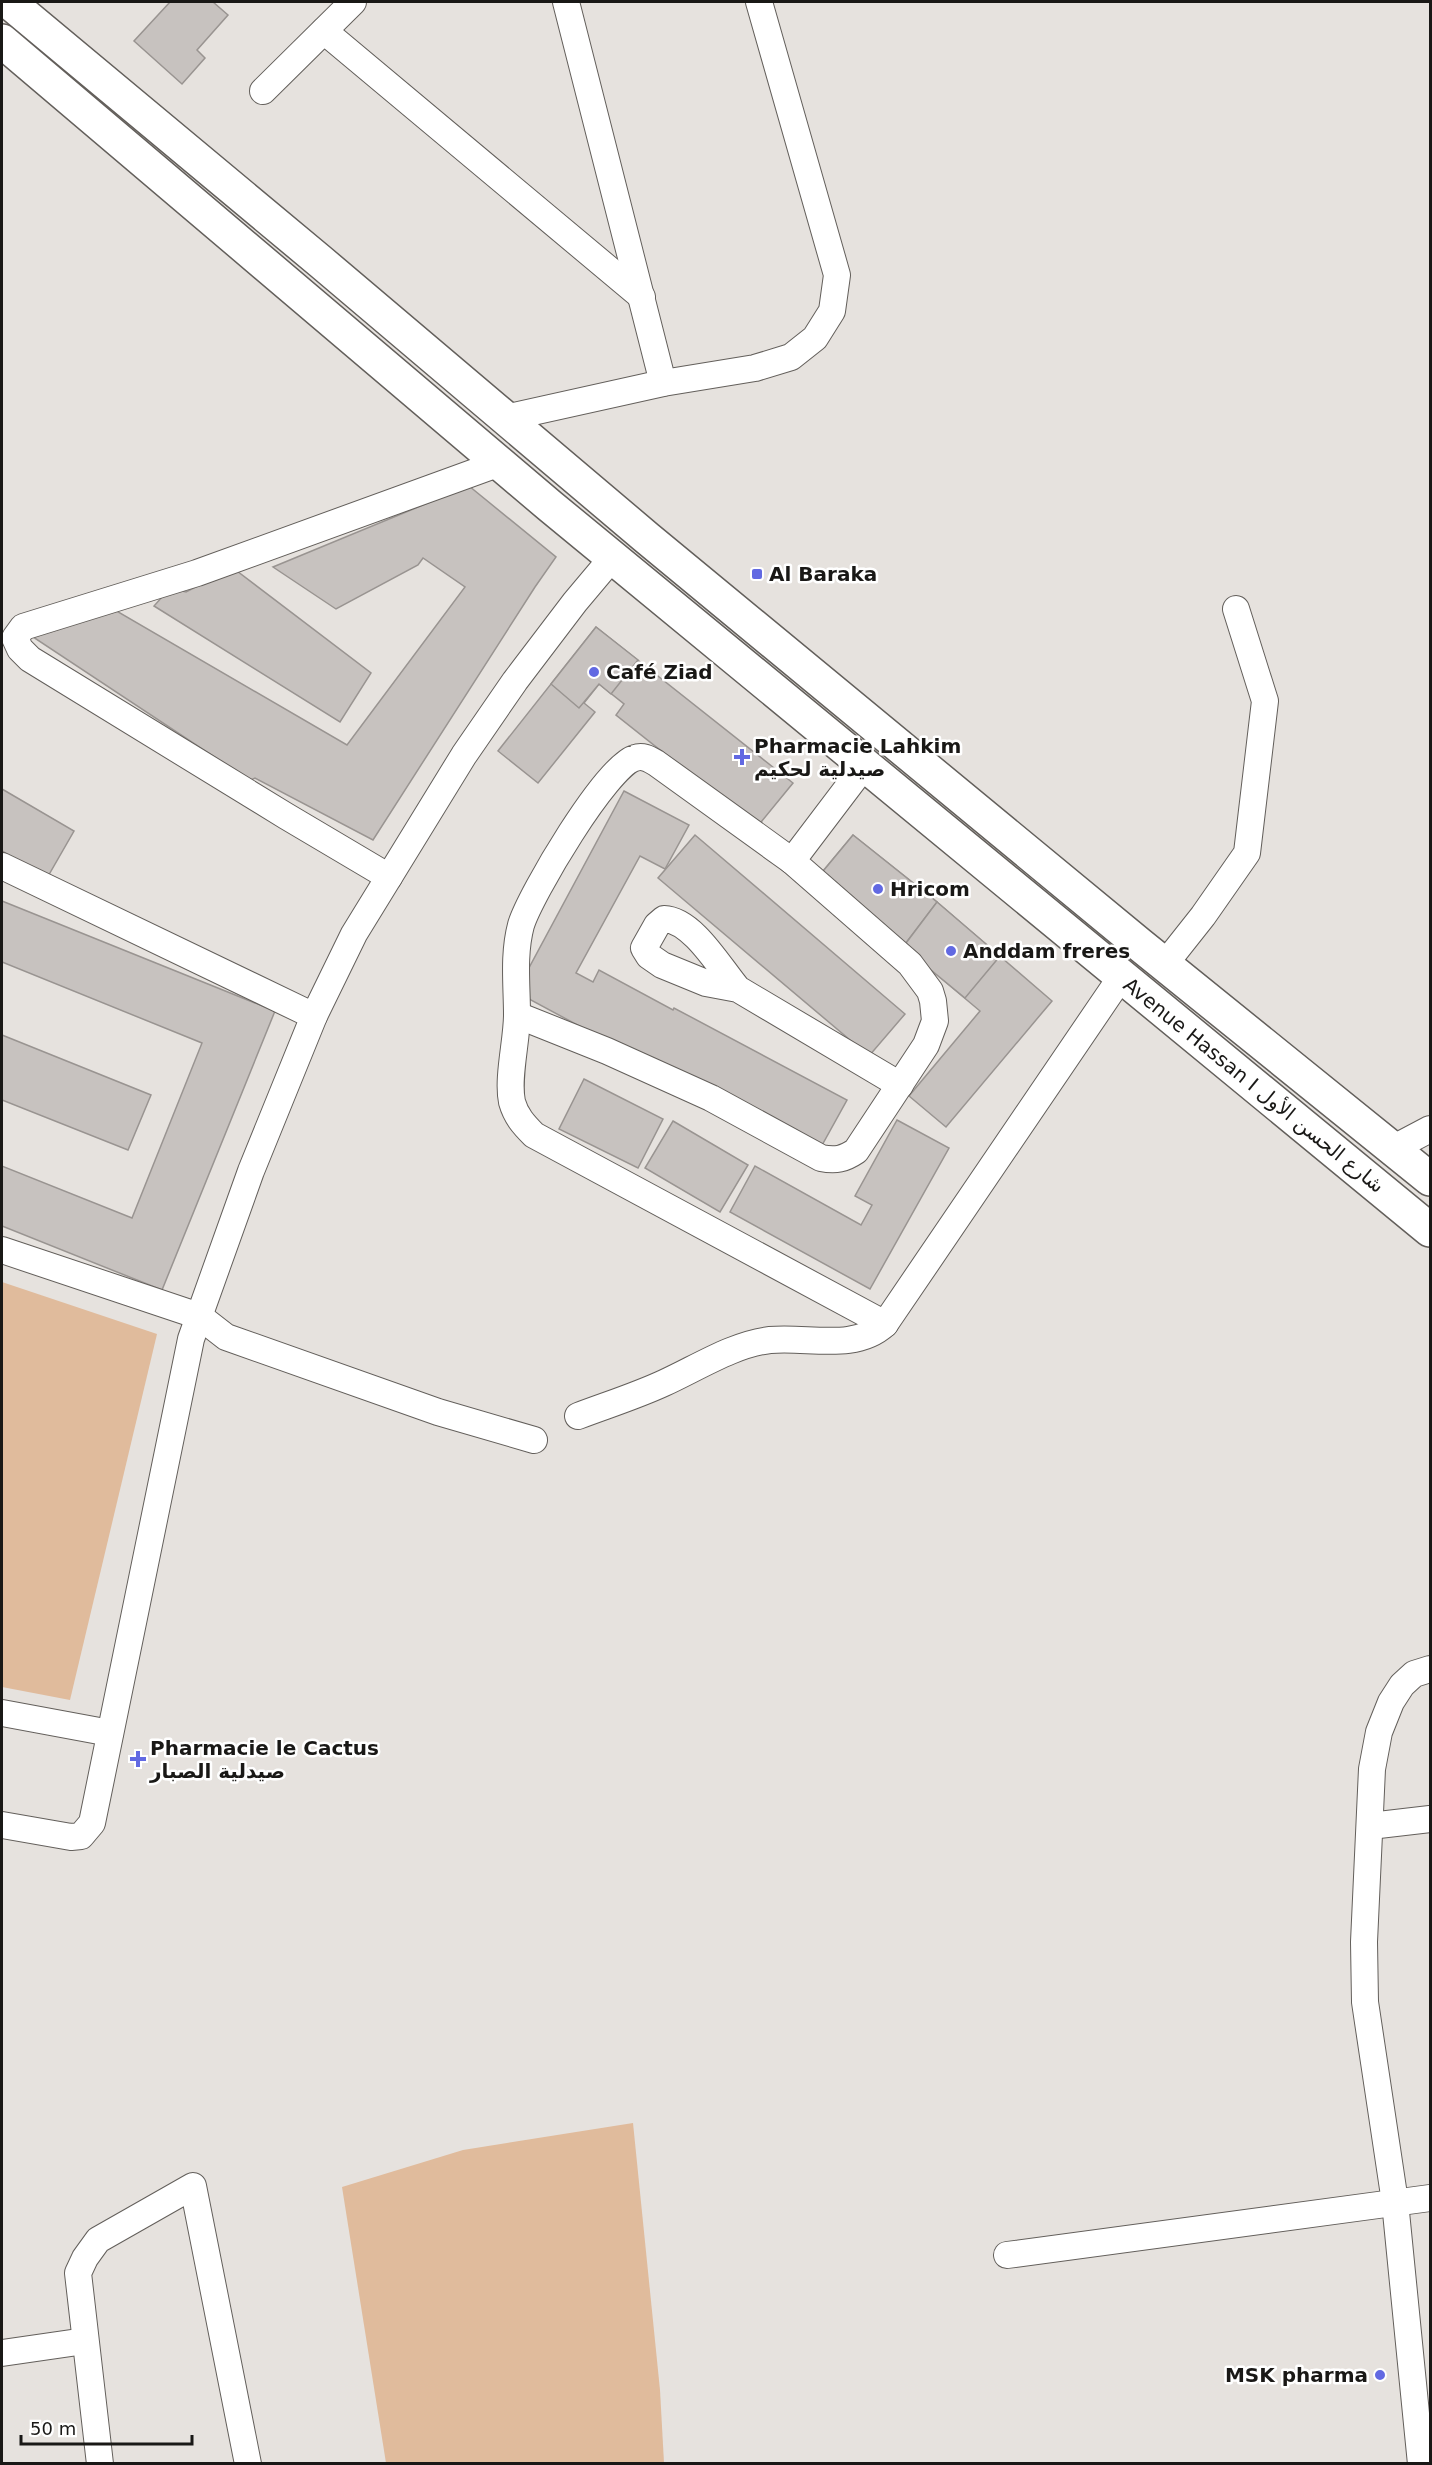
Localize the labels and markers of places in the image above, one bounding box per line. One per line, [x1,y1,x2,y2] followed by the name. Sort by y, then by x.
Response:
[769,562,877,586] place label: Al Baraka
[750,567,764,581] marker: Al Baraka
[606,660,713,684] place label: Café Ziad
[587,665,601,679] marker: Café Ziad
[754,734,961,781] place label: Pharmacie Lahkim صيدلية لحكيم
[735,750,749,764] marker: Pharmacie Lahkim صيدلية لحكيم
[890,877,970,901] place label: Hricom
[871,882,885,896] marker: Hricom
[963,939,1130,963] place label: Anddam freres
[944,944,958,958] marker: Anddam freres
[149,1736,379,1783] place label: Pharmacie le Cactus صيدلية الصبار
[131,1752,145,1766] marker: Pharmacie le Cactus صيدلية الصبار
[1225,2363,1368,2387] place label: MSK pharma
[1373,2368,1387,2382] marker: MSK pharma

